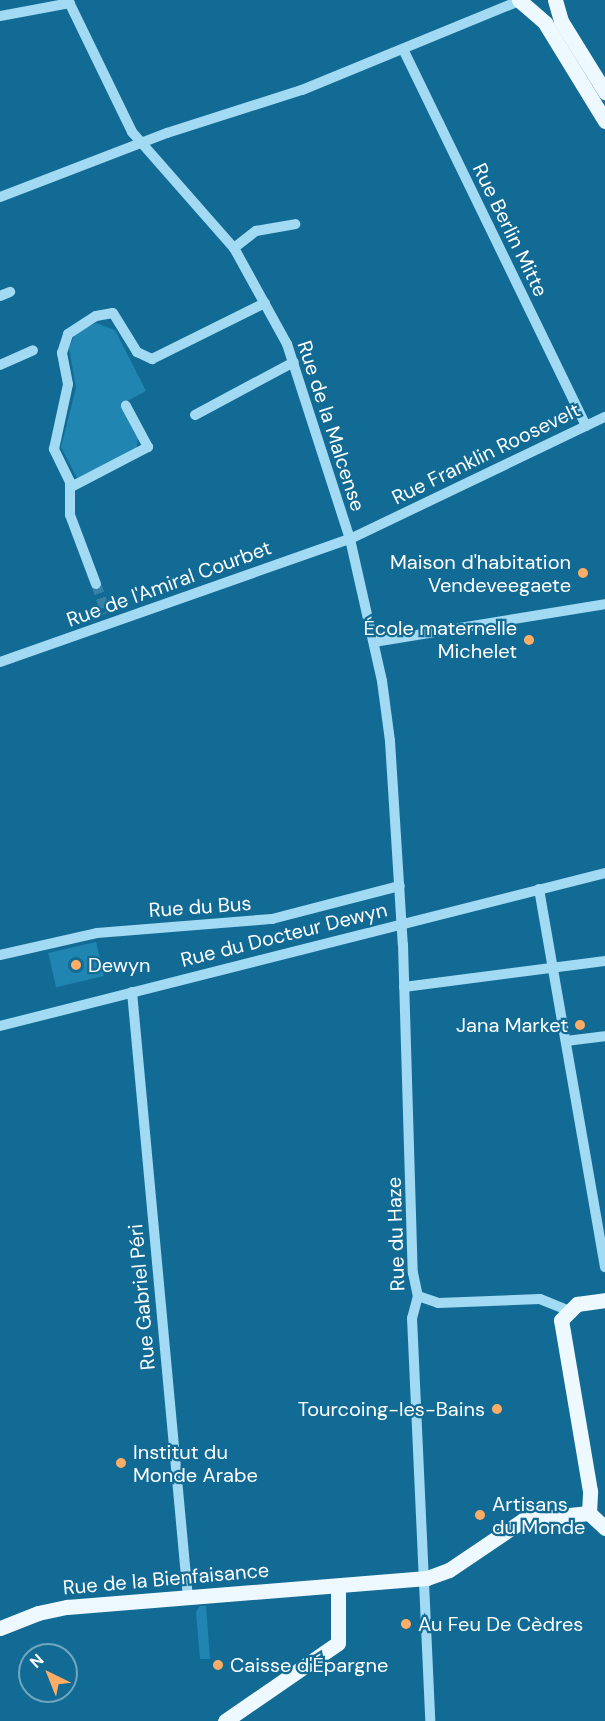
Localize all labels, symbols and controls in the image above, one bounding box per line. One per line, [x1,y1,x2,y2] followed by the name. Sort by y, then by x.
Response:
[467,159,553,301] street label: Rue Berlin Mitte
[292,338,370,514] street label: Rue de la Malcense
[388,398,584,510] street label: Rue Franklin Roosevelt
[63,536,275,632] street label: Rue de l'Amiral Courbet
[390,550,571,597] place label: Maison d'habitation Vendeveegaete
[576,566,590,580] marker: Maison d'habitation Vendeveegaete
[363,616,517,663] place label: École maternelle Michelet
[522,633,536,647] marker: École maternelle Michelet
[148,891,252,923] street label: Rue du Bus
[178,898,390,972] street label: Rue du Docteur Dewyn
[88,953,151,977] place label: Dewyn
[69,958,83,972] marker: Dewyn
[456,1013,568,1037] place label: Jana Market
[573,1018,587,1032] marker: Jana Market
[382,1176,410,1292] street label: Rue du Haze
[124,1223,160,1371] street label: Rue Gabriel Péri
[298,1397,485,1421] place label: Tourcoing-les-Bains
[490,1402,504,1416] marker: Tourcoing-les-Bains
[133,1440,258,1487] place label: Institut du Monde Arabe
[114,1456,128,1470] marker: Institut du Monde Arabe
[492,1492,585,1539] place label: Artisans du Monde
[473,1508,487,1522] marker: Artisans du Monde
[62,1558,270,1600] street label: Rue de la Bienfaisance
[418,1612,583,1636] place label: Au Feu De Cèdres
[399,1617,413,1631] marker: Au Feu De Cèdres
[18,1643,78,1703] north arrow
[25,1649,48,1673] text: N
[230,1653,388,1677] place label: Caisse d'Épargne
[211,1658,225,1672] marker: Caisse d'Épargne

